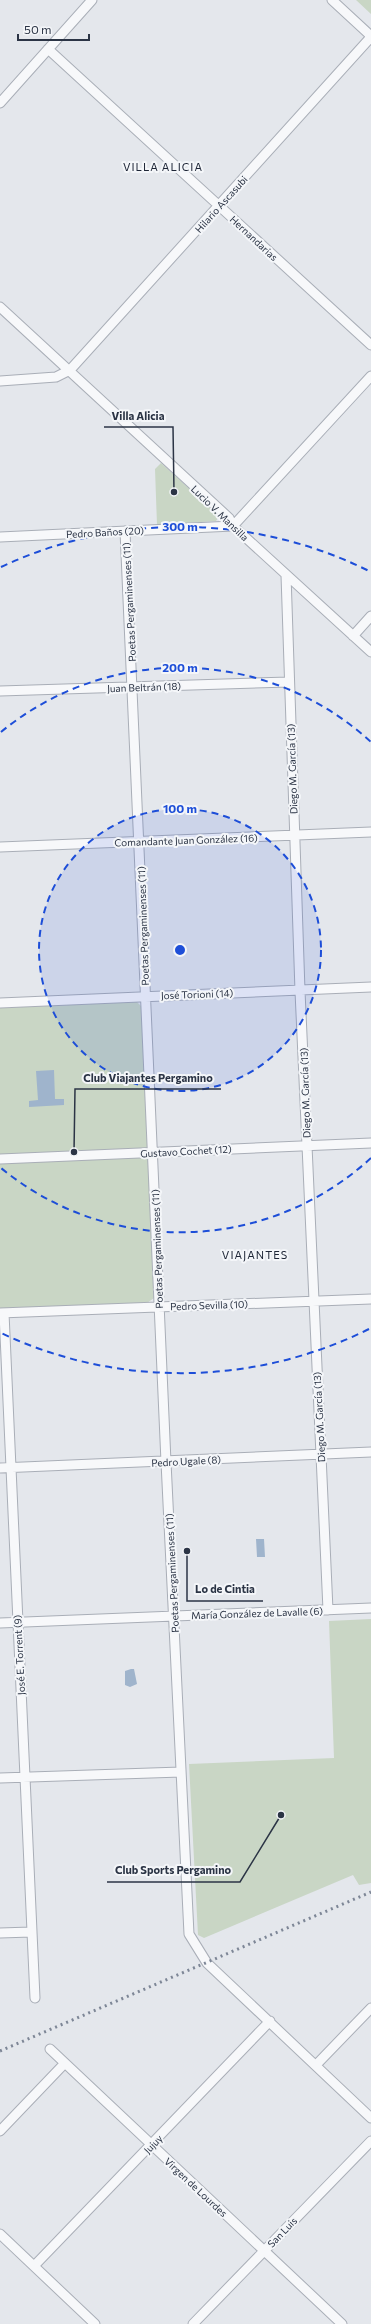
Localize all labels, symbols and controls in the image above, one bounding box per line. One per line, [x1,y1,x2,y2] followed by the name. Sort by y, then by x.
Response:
[18,16,89,42] scale bar
[24,22,52,36] text: 50 m
[123,160,203,173] district label: VILLA ALICIA
[192,173,250,235] street label: Hilario Ascasubi
[228,213,281,263] street label: Hernandarias
[104,404,173,427] callout: Villa Alicia
[112,409,165,422] text: Villa Alicia
[189,483,251,543] street label: Lucio V. Mansilla
[162,519,198,533] text: 300 m
[66,524,144,540] street label: Pedro Baños (20)
[120,542,138,662] street label: Poetas Pergaminenses (11)
[162,660,198,674] text: 200 m
[107,680,181,694] street label: Juan Beltrán (18)
[284,723,300,814] street label: Diego M. García (13)
[163,801,197,815] text: 100 m
[114,831,258,848] street label: Comandante Juan González (16)
[135,866,151,986] street label: Poetas Pergaminenses (11)
[173,943,187,957] centre of rings
[161,987,234,1001] street label: José Torioni (14)
[297,1047,313,1138] street label: Diego M. García (13)
[75,1066,221,1089] callout: Club Viajantes Pergamino
[83,1071,213,1084] text: Club Viajantes Pergamino
[140,1143,232,1159] street label: Gustavo Cochet (12)
[149,1189,165,1309] street label: Poetas Pergaminenses (11)
[222,1248,288,1262] district label: VIAJANTES
[170,1298,248,1312] street label: Pedro Sevilla (10)
[311,1371,327,1463] street label: Diego M. García (13)
[151,1453,221,1469] street label: Pedro Ugale (8)
[163,1513,181,1633] street label: Poetas Pergaminenses (11)
[187,1578,263,1601] callout: Lo de Cintia
[195,1582,255,1595] text: Lo de Cintia
[191,1605,323,1621] street label: María González de Lavalle (6)
[11,1614,27,1695] street label: José E. Torrent (9)
[107,1859,240,1882] callout: Club Sports Pergamino
[115,1863,232,1876] text: Club Sports Pergamino
[141,2132,165,2156] street label: Jujuy
[162,2155,230,2219] street label: Virgen de Lourdes
[265,2214,300,2250] street label: San Luis

